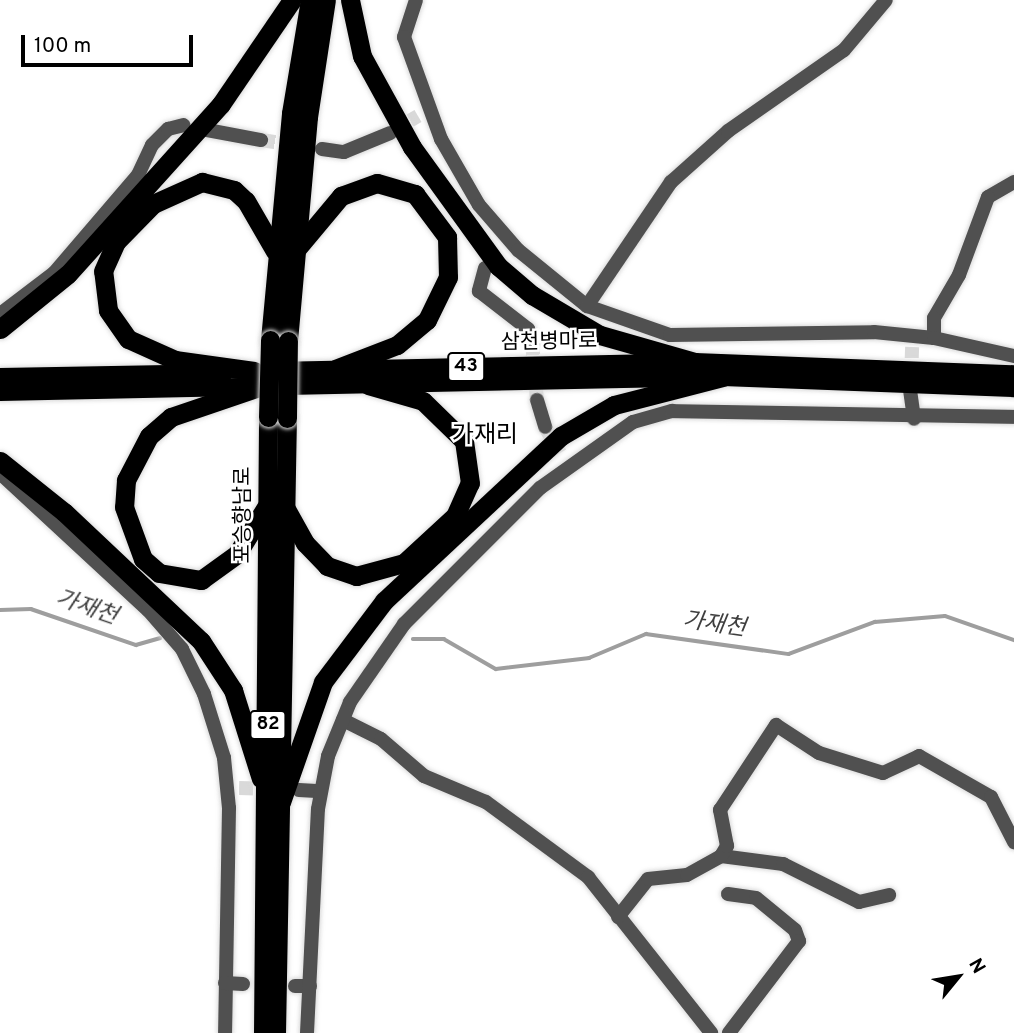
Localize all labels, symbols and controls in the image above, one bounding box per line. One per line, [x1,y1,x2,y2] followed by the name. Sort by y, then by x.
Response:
[24,21,196,65] scale bar
[34,33,91,60] text: 100 m
[500,330,598,356] street label: 삼천병마로
[447,352,485,382] road number: 43
[452,423,518,451] district label: 가재리
[231,467,257,563] street label: 포승향남로
[51,586,121,632] water label: 가재천
[681,608,747,644] water label: 가재천
[249,710,287,740] road number: 82
[923,942,993,1012] north arrow
[962,955,990,978] text: N

